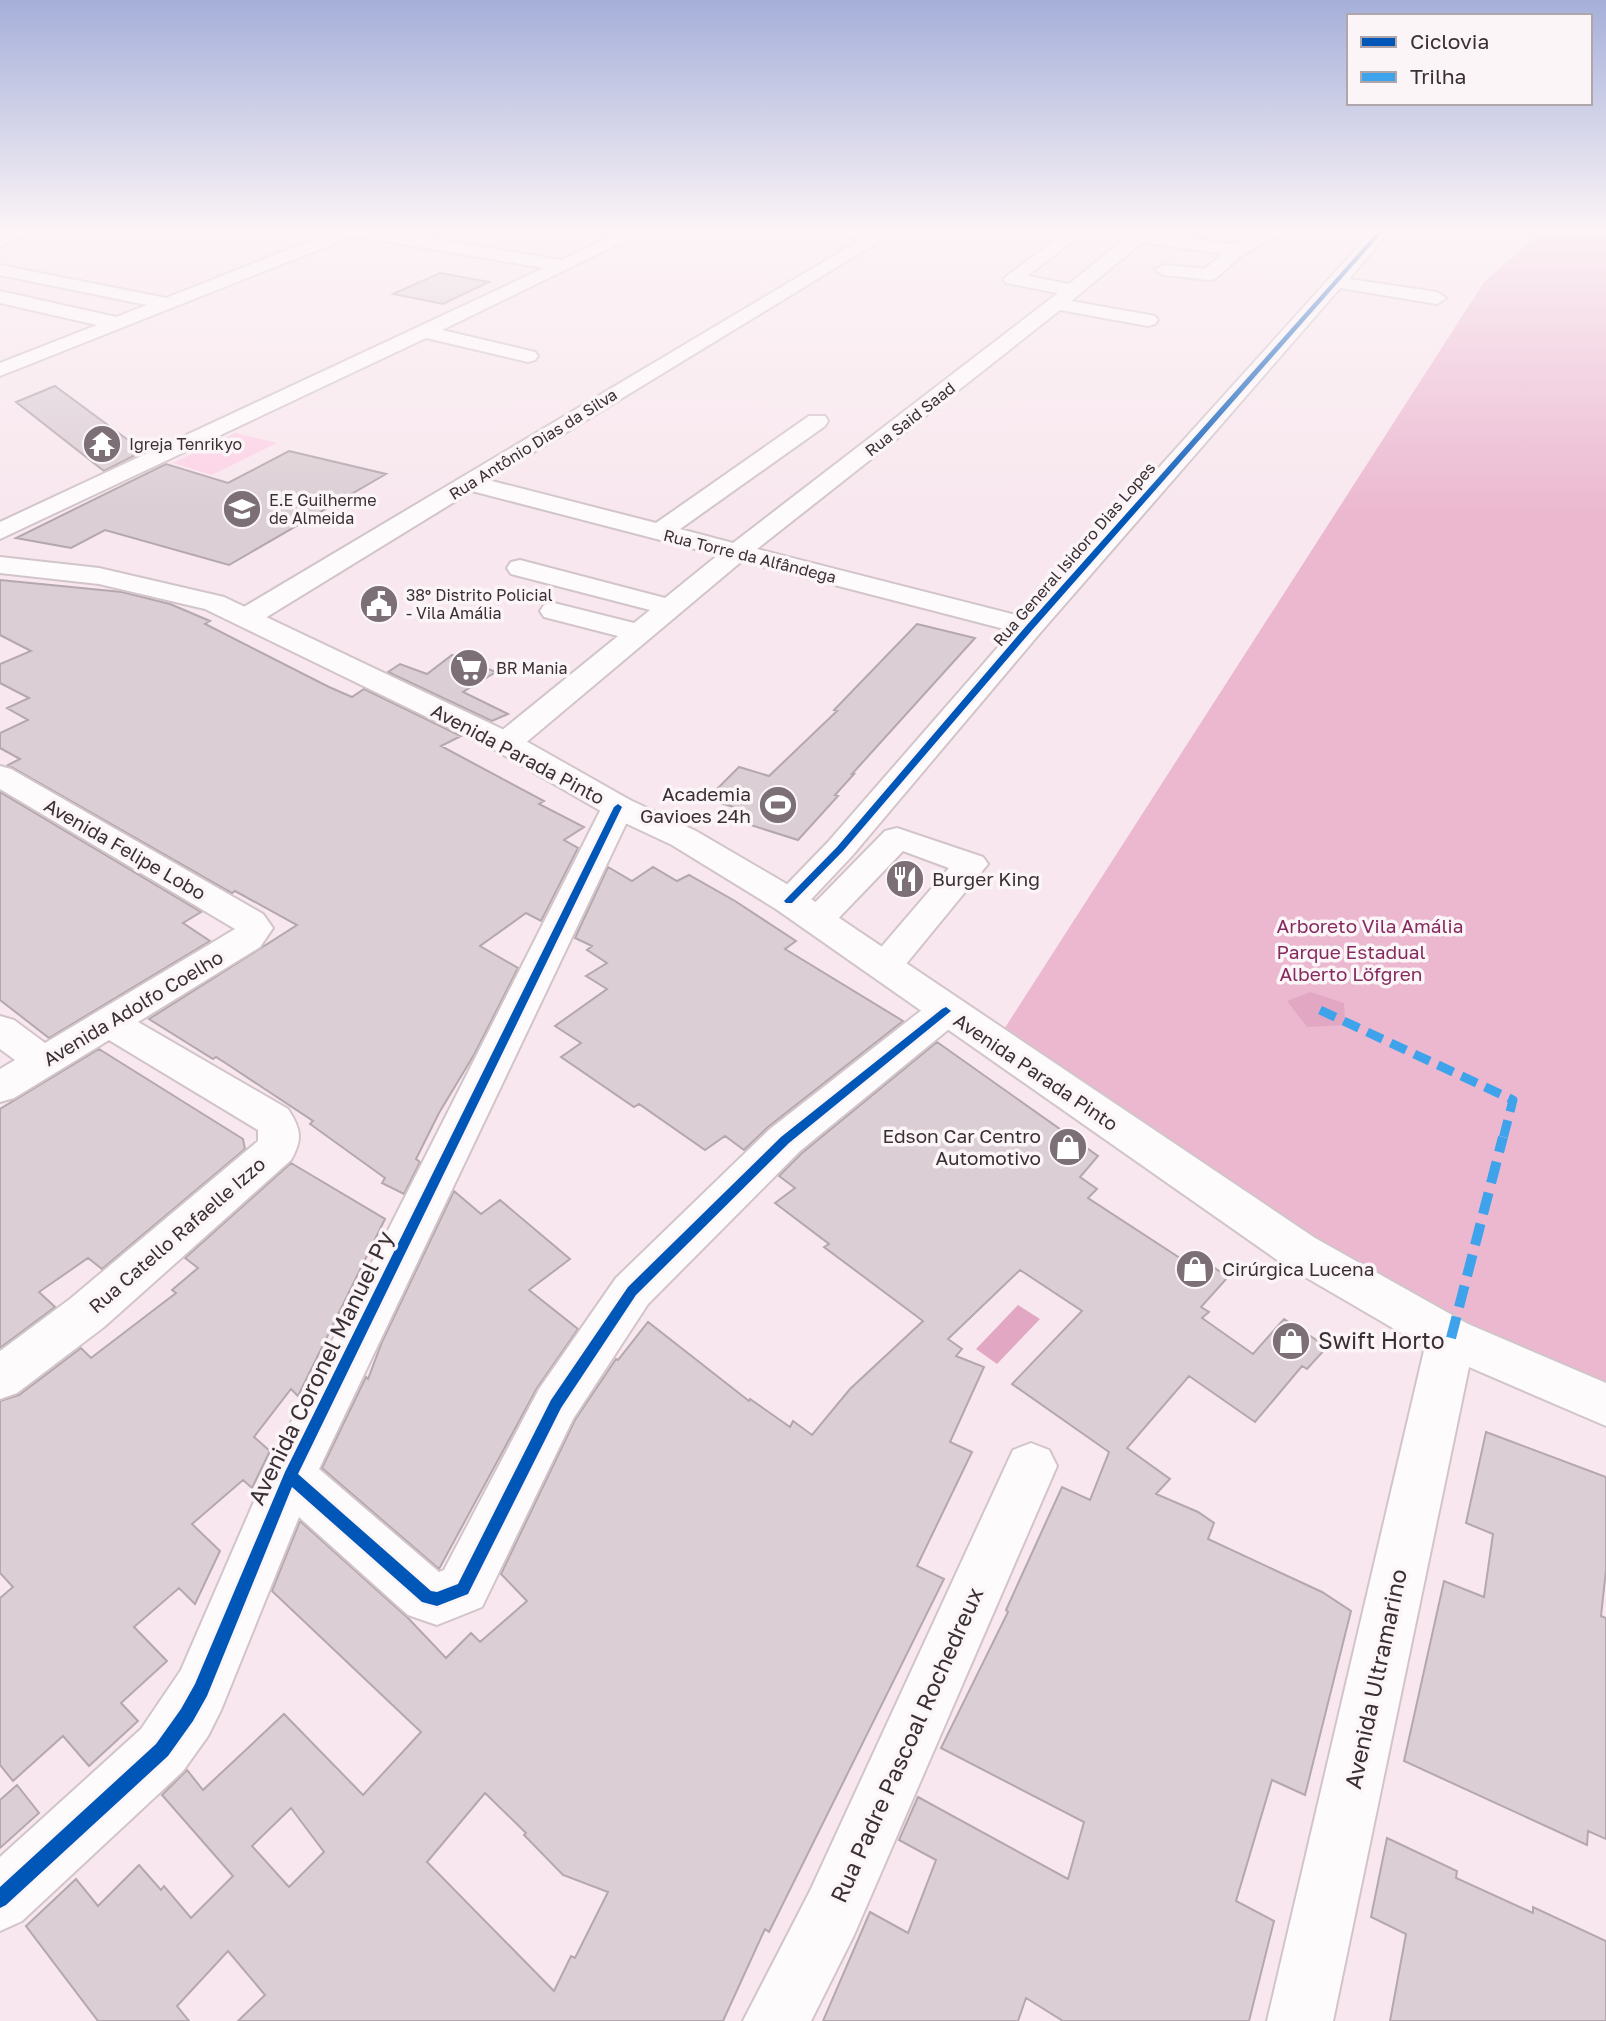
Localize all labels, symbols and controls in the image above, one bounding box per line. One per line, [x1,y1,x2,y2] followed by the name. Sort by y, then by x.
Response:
[1347,14,1592,105] legend
[1410,28,1489,54] text: Ciclovia
[1410,63,1466,89] text: Trilha
[861,378,959,460] street label: Rua Said Saad
[445,384,621,504] street label: Rua Antônio Dias da Silva
[81,423,123,465] temple icon: Igreja Tenrikyo
[129,434,242,454] place label: Igreja Tenrikyo
[989,458,1159,650] street label: Rua General Isidoro Dias Lopes
[221,488,263,530] school or university icon: E.E Guilherme de Almeida
[269,490,377,528] place label: E.E Guilherme de Almeida
[661,525,839,587] street label: Rua Torre da Alfândega
[358,583,400,625] public building icon: 38º Distrito Policial - Vila Amália
[406,585,553,623] place label: 38º Distrito Policial - Vila Amália
[448,647,490,689] supermarket icon: BR Mania
[496,658,568,678] place label: BR Mania
[428,698,609,809] street label: Avenida Parada Pinto
[640,782,751,827] place label: Academia Gavioes 24h
[757,784,799,826] sports icon: Academia Gavioes 24h
[40,793,210,904] street label: Avenida Felipe Lobo
[884,858,926,900] restaurant icon: Burger King
[932,867,1040,890] place label: Burger King
[1277,914,1463,937] park label: Arboreto Vila Amália
[1276,940,1426,985] park label: Parque Estadual Alberto Löfgren
[39,945,227,1070] street label: Avenida Adolfo Coelho
[950,1008,1123,1135] street label: Avenida Parada Pinto
[883,1124,1041,1169] place label: Edson Car Centro Automotivo
[1047,1126,1089,1168] shop icon: Edson Car Centro Automotivo
[84,1152,270,1317] street label: Rua Catello Rafaelle Izzo
[241,1226,399,1509] street label: Avenida Coronel Manuel Py
[1174,1248,1216,1290] shop icon: Cirúrgica Lucena
[1222,1257,1375,1280] place label: Cirúrgica Lucena
[1270,1320,1312,1362] shop icon: Swift Horto
[1318,1326,1445,1354] place label: Swift Horto
[1338,1566,1412,1791] street label: Avenida Ultramarino
[824,1582,989,1907] street label: Rua Padre Pascoal Rochedreux

